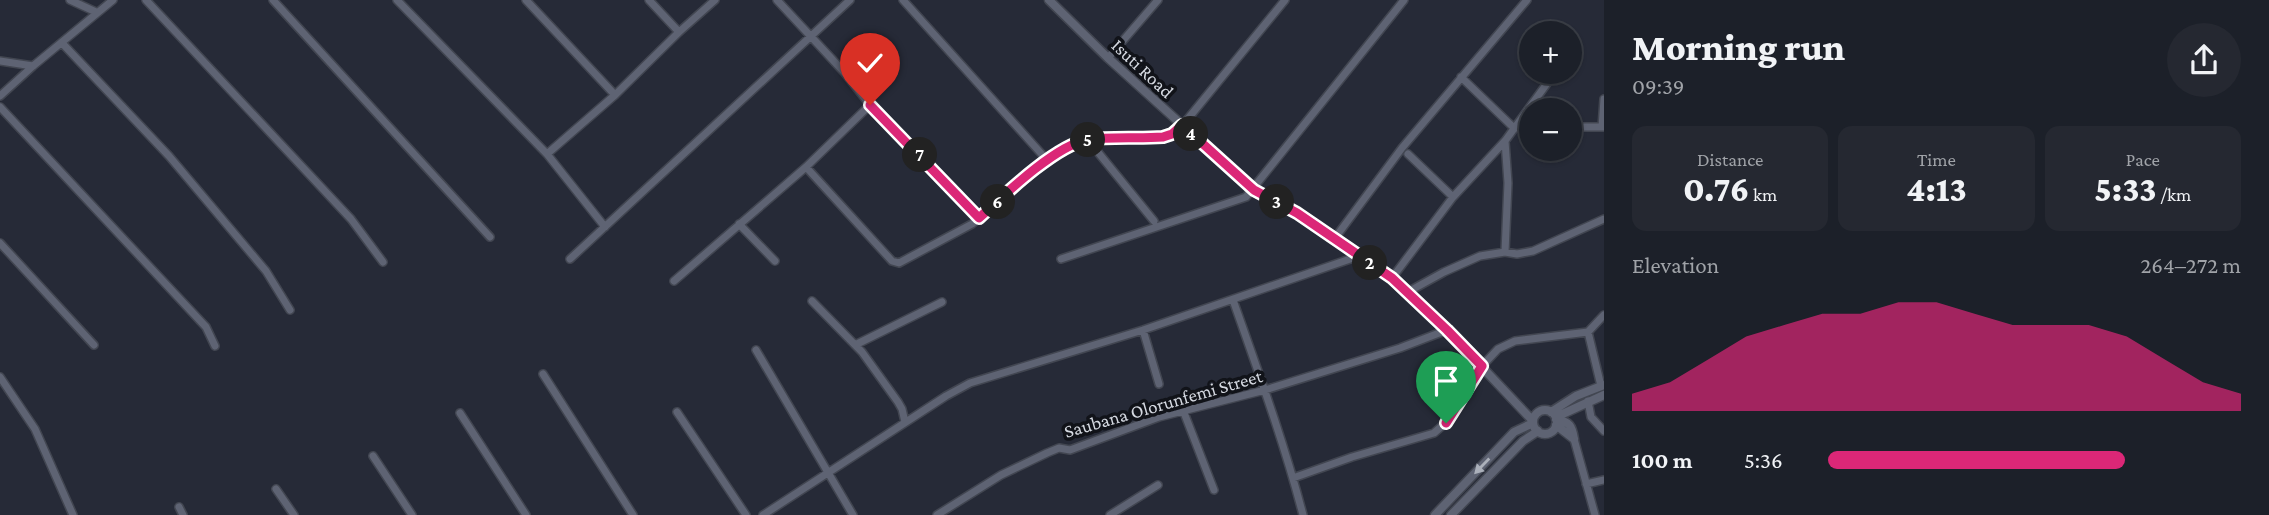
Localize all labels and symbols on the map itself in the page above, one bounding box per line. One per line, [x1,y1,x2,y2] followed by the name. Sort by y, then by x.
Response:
[840,33,900,105] pin
[1107,35,1178,102] street label: Isuti Road
[1174,116,1208,152] pin: 4
[1070,122,1106,158] pin: 5
[902,138,937,172] pin: 7
[981,184,1016,220] pin: 6
[1260,184,1294,220] pin: 3
[1352,246,1388,280] pin: 2
[1416,351,1476,423] pin
[1062,365,1265,442] street label: Saubana Olorunfemi Street
[1474,457,1490,474] one-way arrow

